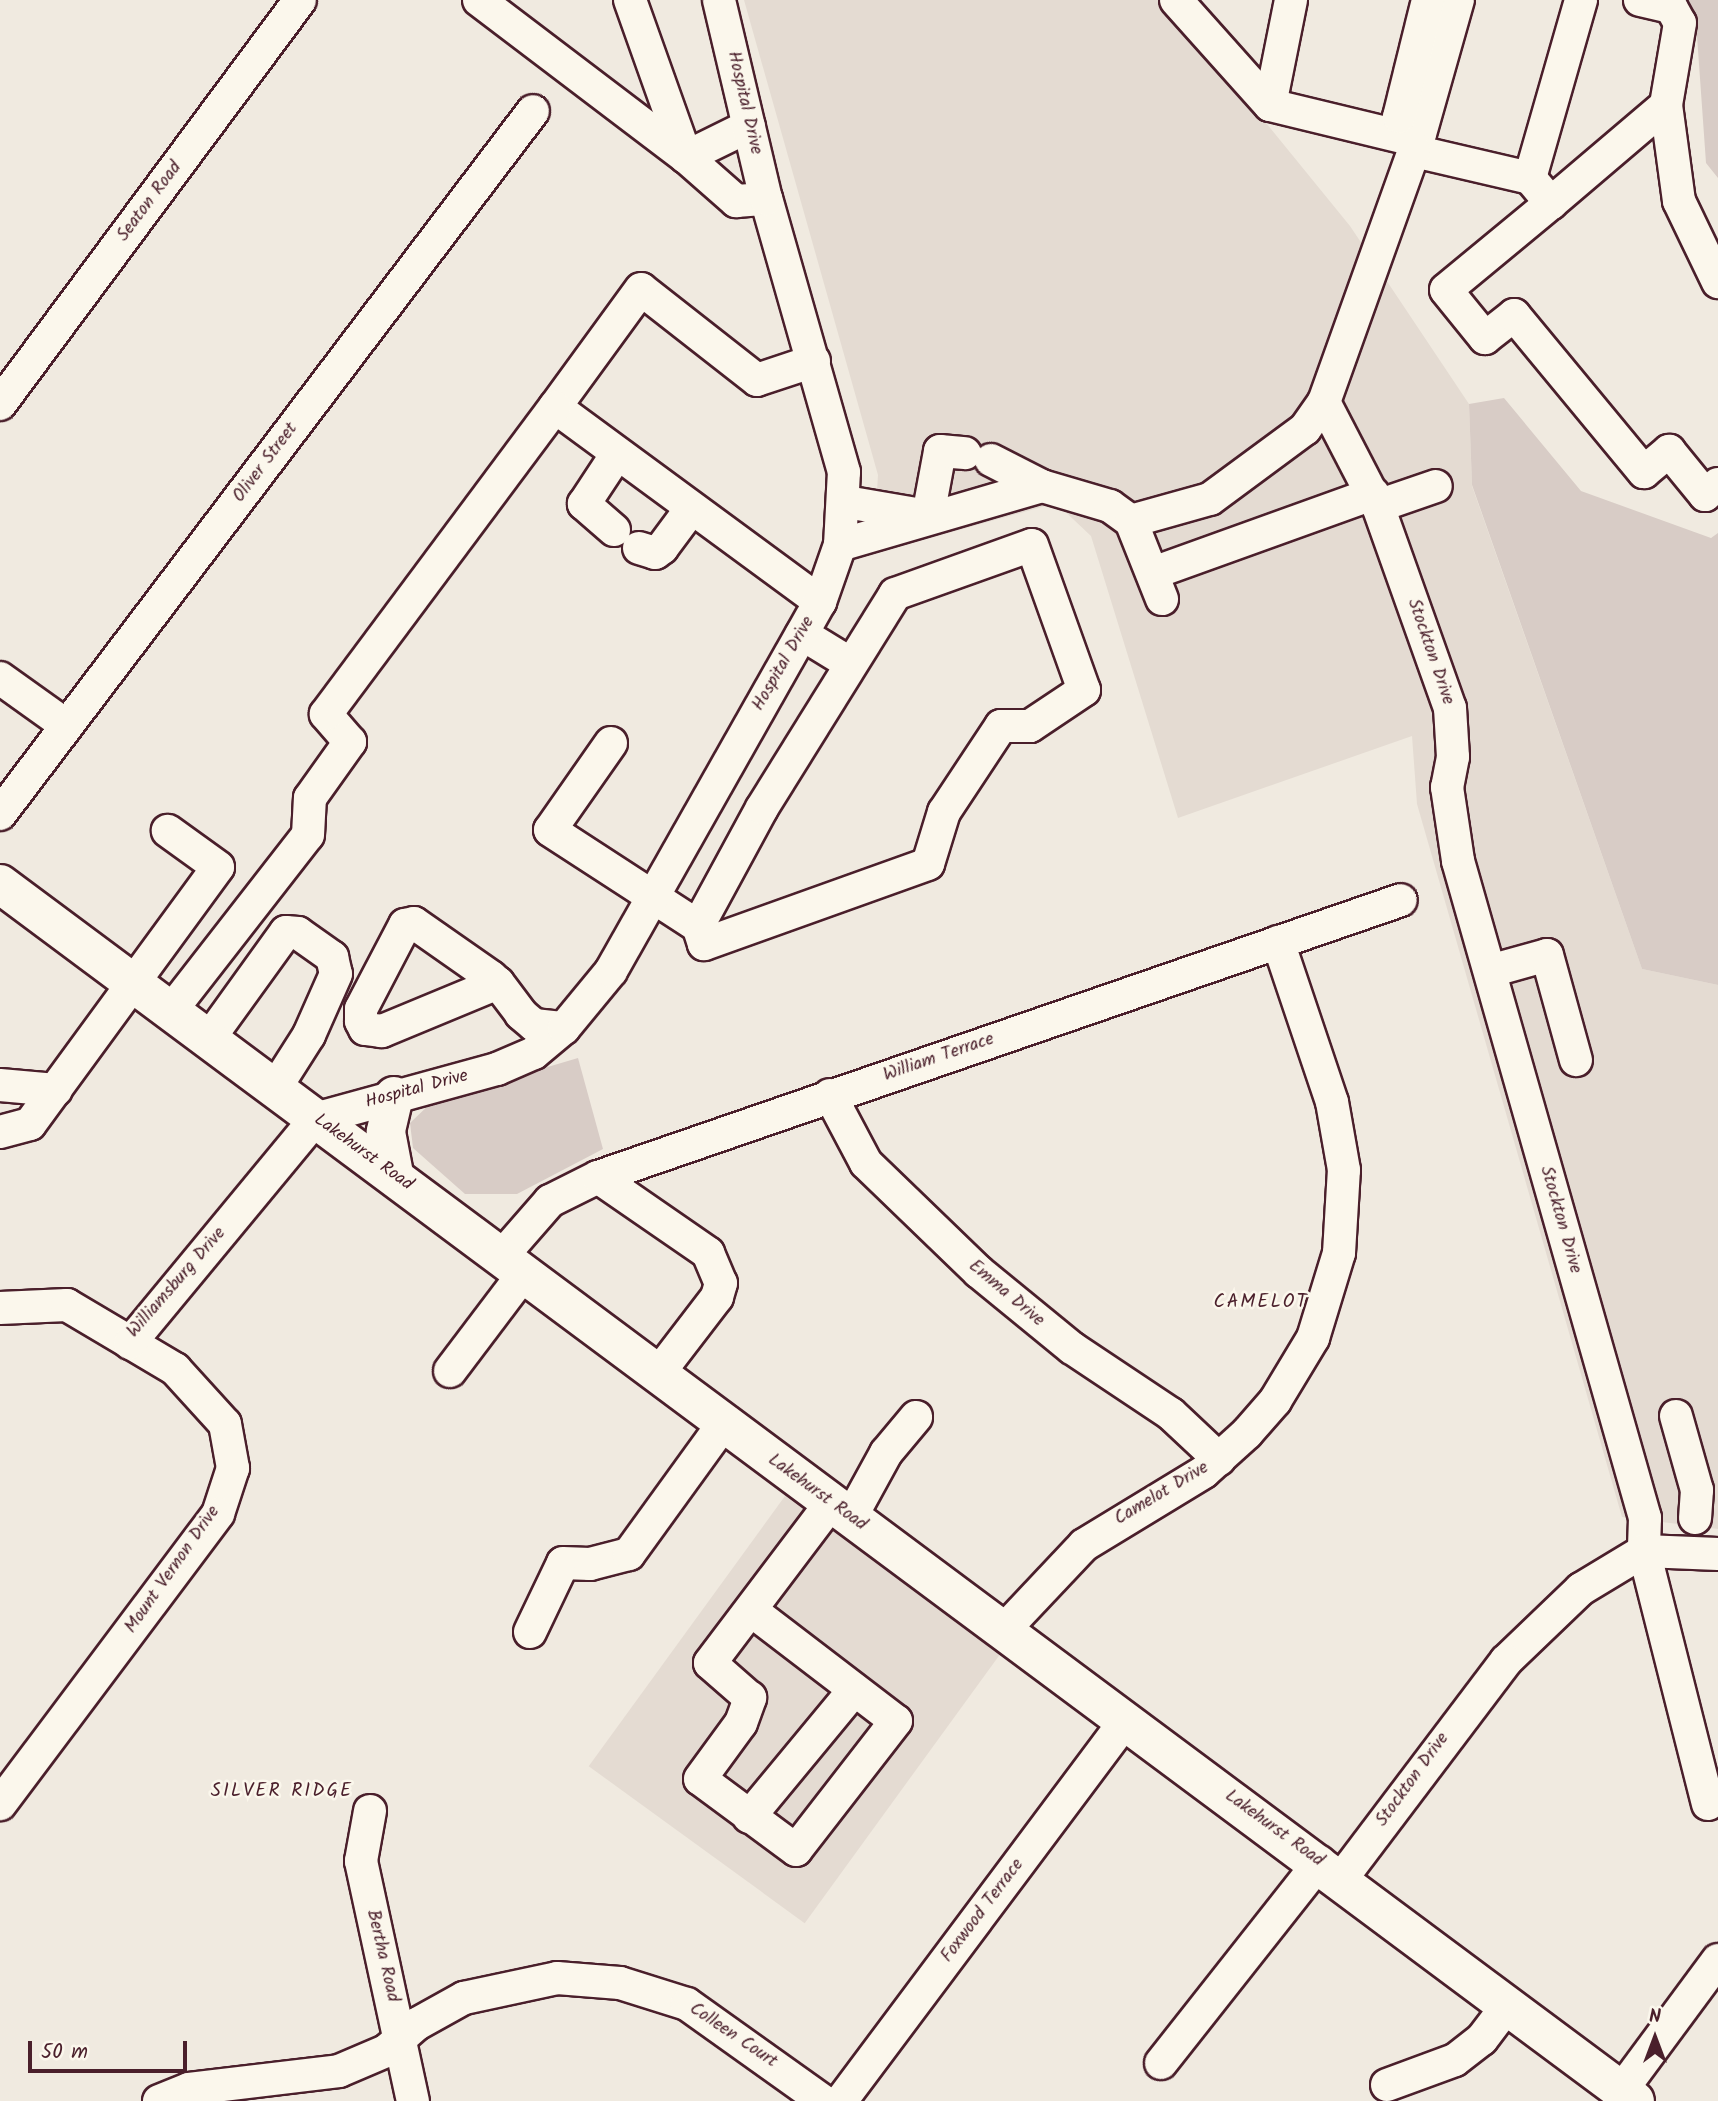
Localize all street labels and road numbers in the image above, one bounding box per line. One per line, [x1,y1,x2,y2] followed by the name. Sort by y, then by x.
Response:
[722,49,766,157] street label: Hospital Drive
[113,158,187,246] street label: Seaton Road
[229,419,303,507] street label: Oliver Street
[1402,596,1458,708] street label: Stockton Drive
[748,613,820,715] street label: Hospital Drive
[881,1029,997,1087] street label: William Terrace
[363,1066,471,1114] street label: Hospital Drive
[309,1110,417,1196] street label: Lakehurst Road
[1534,1164,1586,1276] street label: Stockton Drive
[123,1223,231,1343] street label: Williamsburg Drive
[964,1256,1048,1332] street label: Emma Drive
[763,1450,871,1536] street label: Lakehurst Road
[1111,1457,1213,1531] street label: Camelot Drive
[121,1502,225,1638] street label: Mount Vernon Drive
[1372,1729,1454,1831] street label: Stockton Drive
[1220,1786,1328,1872] street label: Lakehurst Road
[937,1855,1029,1967] street label: Foxwood Terrace
[361,1908,403,2004] street label: Bertha Road
[685,1999,781,2073] street label: Colleen Court

